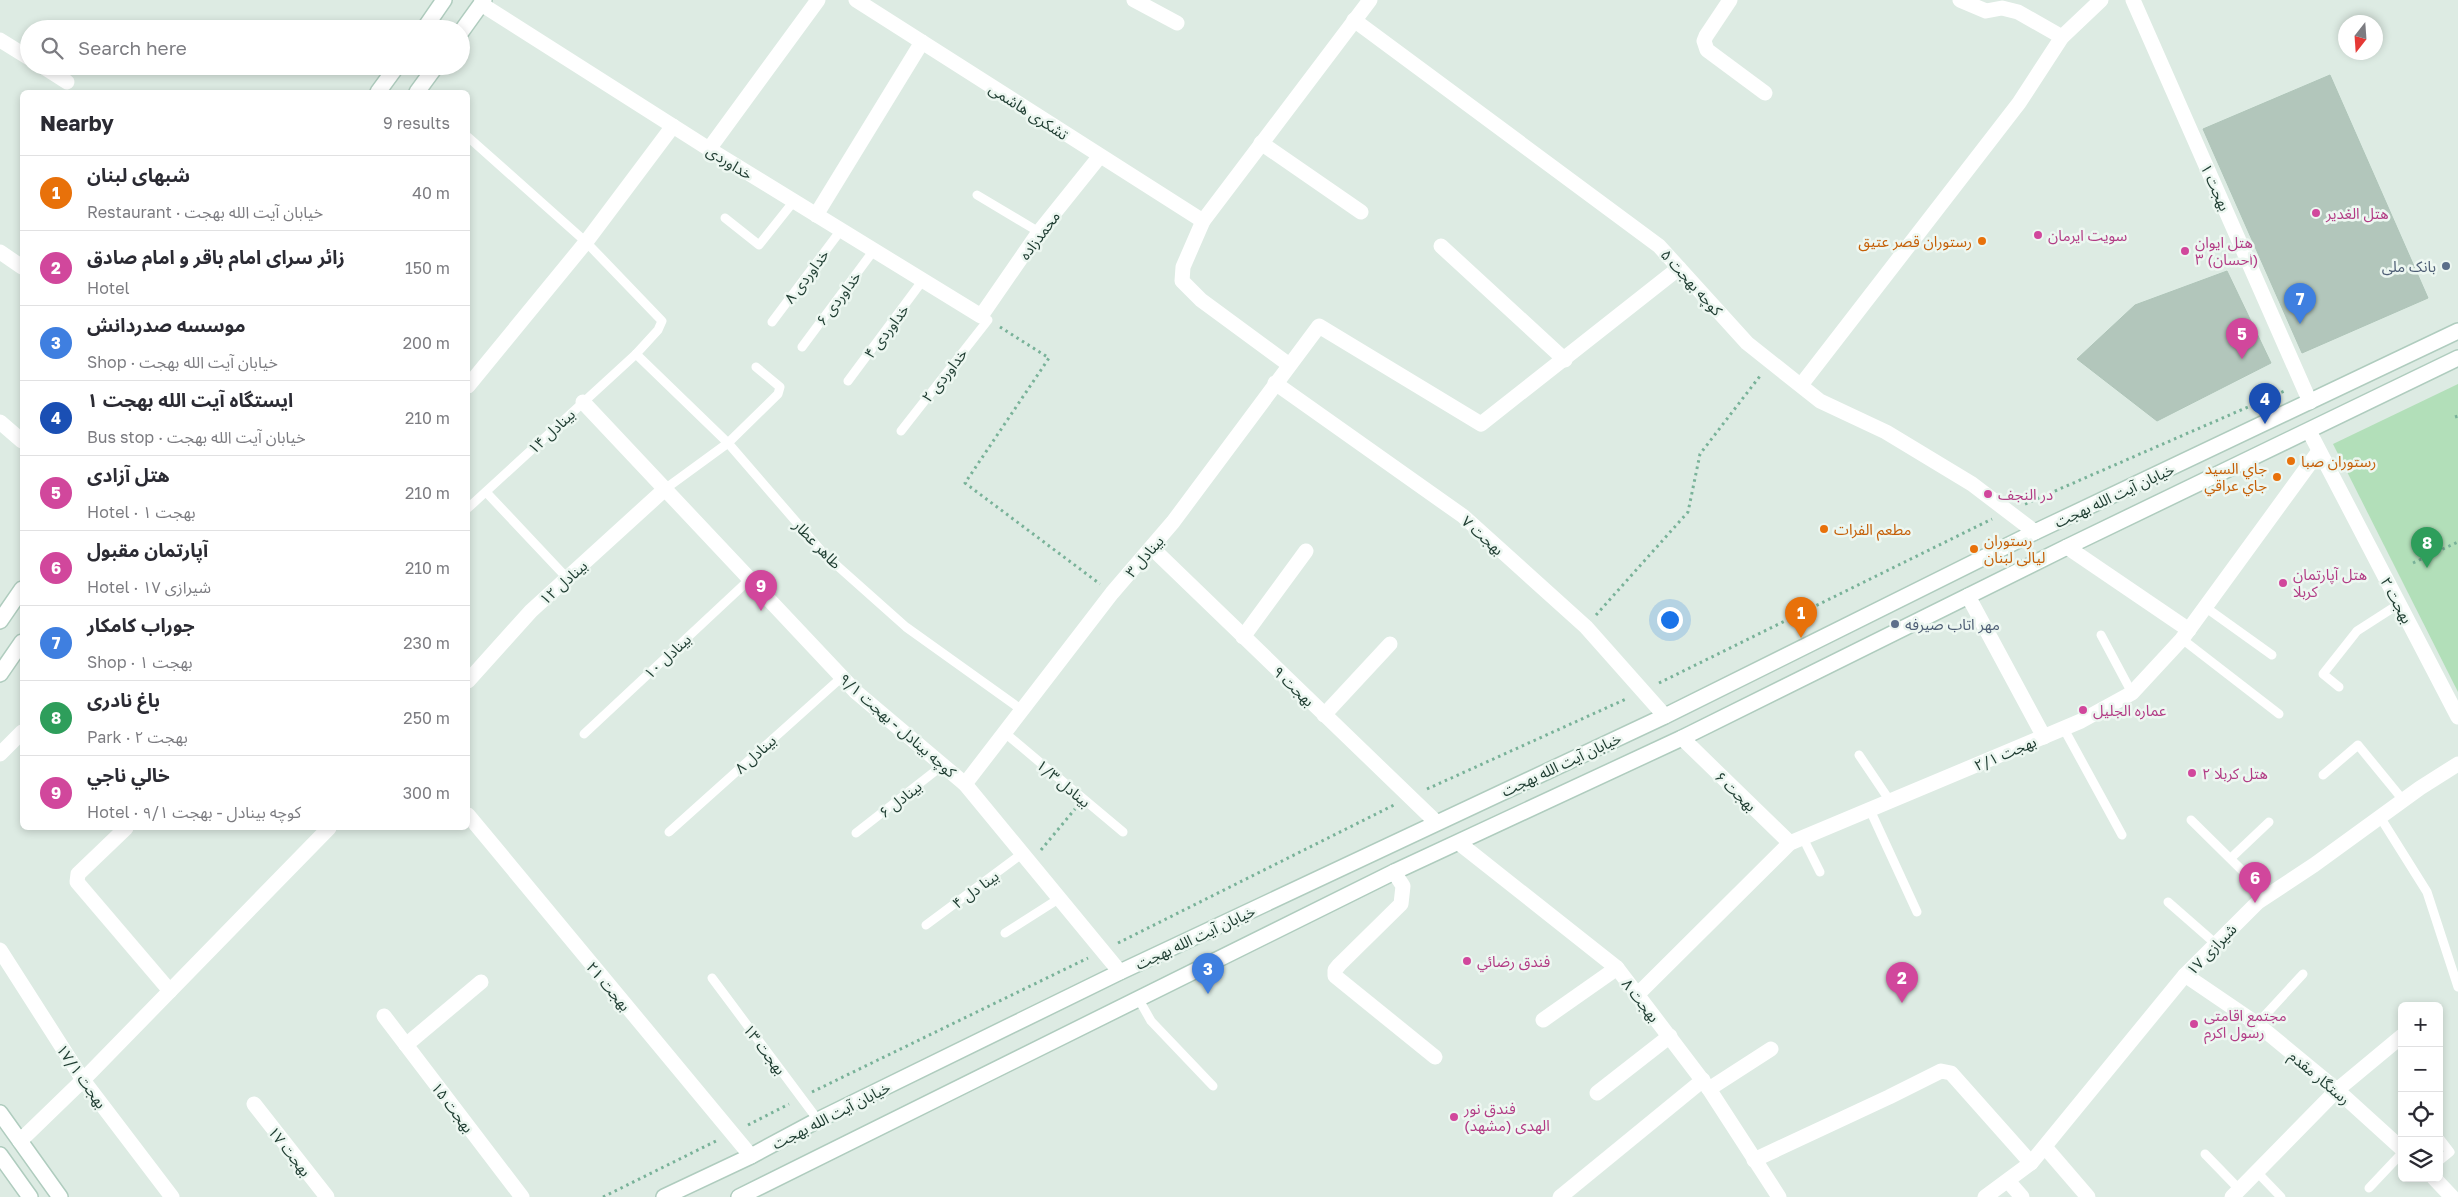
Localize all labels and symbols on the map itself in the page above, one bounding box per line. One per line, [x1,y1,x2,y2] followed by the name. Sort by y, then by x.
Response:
[2338,15,2383,60] north arrow
[986,79,1072,144] street label: تشکری هاشمی
[703,141,756,184] street label: خداوردی
[2197,161,2234,214] street label: بهجت ۱
[2325,204,2389,223] place label: هتل الغدیر
[1015,207,1064,263] street label: محمدزاده
[2310,207,2322,219] marker: هتل الغدیر
[2048,226,2128,245] place label: سویت ایرمان
[2032,229,2044,241] marker: سویت ایرمان
[1858,232,1972,252] place label: رستوران قصر عتیق
[2195,233,2259,269] place label: هتل ایوان ۳ (احسان)
[1976,235,1988,247] marker: رستوران قصر عتیق
[780,245,833,307] street label: خداوردی ۸
[1656,245,1727,321] street label: کوچه بهجت ۵
[2179,245,2191,257] marker: هتل ایوان ۳ (احسان)
[2382,257,2436,276] place label: بانک ملی
[2440,260,2452,272] marker: بانک ملی
[812,267,865,329] street label: خداوردی ۶
[2284,283,2316,324] pin: 7
[860,300,913,362] street label: خداوردی ۴
[2226,318,2258,359] pin: 5
[918,344,971,406] street label: خداوردی ۲
[2249,383,2281,424] pin: 4
[524,405,579,458] street label: بینادل ۱۴
[2301,452,2376,471] place label: رستوران صبا
[2285,455,2297,467] marker: رستوران صبا
[2051,459,2177,532] street label: خیابان آیت الله بهجت
[2204,459,2267,497] place label: جاي السيد جاي عراقي
[2271,471,2283,483] marker: جاي السيد جاي عراقي
[1998,485,2053,504] place label: در النجف
[1982,488,1994,500] marker: در النجف
[1458,512,1508,559] street label: بهجت ۷
[789,515,846,573] street label: طاهر عطار
[1834,520,1911,541] place label: مطعم الفرات
[1818,523,1830,535] marker: مطعم الفرات
[2411,527,2443,568] pin: 8
[1984,531,2045,567] place label: رستوران لیالی لبنان
[1121,532,1168,581] street label: بینادل ۳
[1968,543,1980,555] marker: رستوران لیالی لبنان
[536,556,591,609] street label: بینادل ۱۲
[2293,565,2367,601] place label: هتل آپارتمان کربلا
[745,570,777,611] pin: 9
[2376,574,2417,627] street label: بهجت ۲
[2277,577,2289,589] marker: هتل آپارتمان کربلا
[1785,597,1817,638] pin: 1
[1657,607,1683,633] your location
[1905,615,2000,634] place label: مهر اتاب صيرفه
[1889,618,1901,630] marker: مهر اتاب صيرفه
[640,630,695,683] street label: بینادل ۱۰
[1269,662,1318,711] street label: بهجت ۹
[835,669,961,783] street label: کوچه بینادل - بهجت ۹/۱
[2093,701,2167,720] place label: عماره الجلیل
[2077,704,2089,716] marker: عماره الجلیل
[1498,728,1624,801] street label: خیابان آیت الله بهجت
[731,731,780,778] street label: بینادل ۸
[1971,732,2039,775] street label: بهجت ۲/۱
[1033,755,1095,812] street label: بینادل ۱/۳
[2202,764,2268,783] place label: هتل کربلا ۲
[1711,767,1760,816] street label: بهجت ۶
[2186,767,2198,779] marker: هتل کربلا ۲
[875,777,925,822] street label: بینادل ۶
[2239,862,2271,903] pin: 6
[948,866,1002,913] street label: بینا دل ۴
[1132,901,1258,974] street label: خیابان آیت الله بهجت
[2182,919,2241,979] street label: شیرازی ۱۷
[1477,952,1551,973] place label: فندق رضائي
[1192,953,1224,994] pin: 3
[1461,955,1473,967] marker: فندق رضائي
[583,958,635,1015] street label: بهجت ۲۱
[1886,962,1918,1003] pin: 2
[1618,975,1663,1026] street label: بهجت ۸
[2204,1006,2287,1044] place label: مجتمع اقامتی رسول اکرم
[2188,1018,2200,1030] marker: مجتمع اقامتی رسول اکرم
[739,1020,790,1078] street label: بهجت ۱۳
[53,1040,111,1112] street label: بهجت ۱۷/۱
[2284,1046,2354,1110] street label: رستگار مقدم
[769,1077,894,1153] street label: خیابان آیت الله بهجت
[427,1078,478,1136] street label: بهجت ۱۵
[1463,1099,1550,1135] place label: فندق نور الهدى (مشهد)
[1448,1111,1460,1123] marker: فندق نور الهدى (مشهد)
[264,1122,315,1180] street label: بهجت ۱۷

